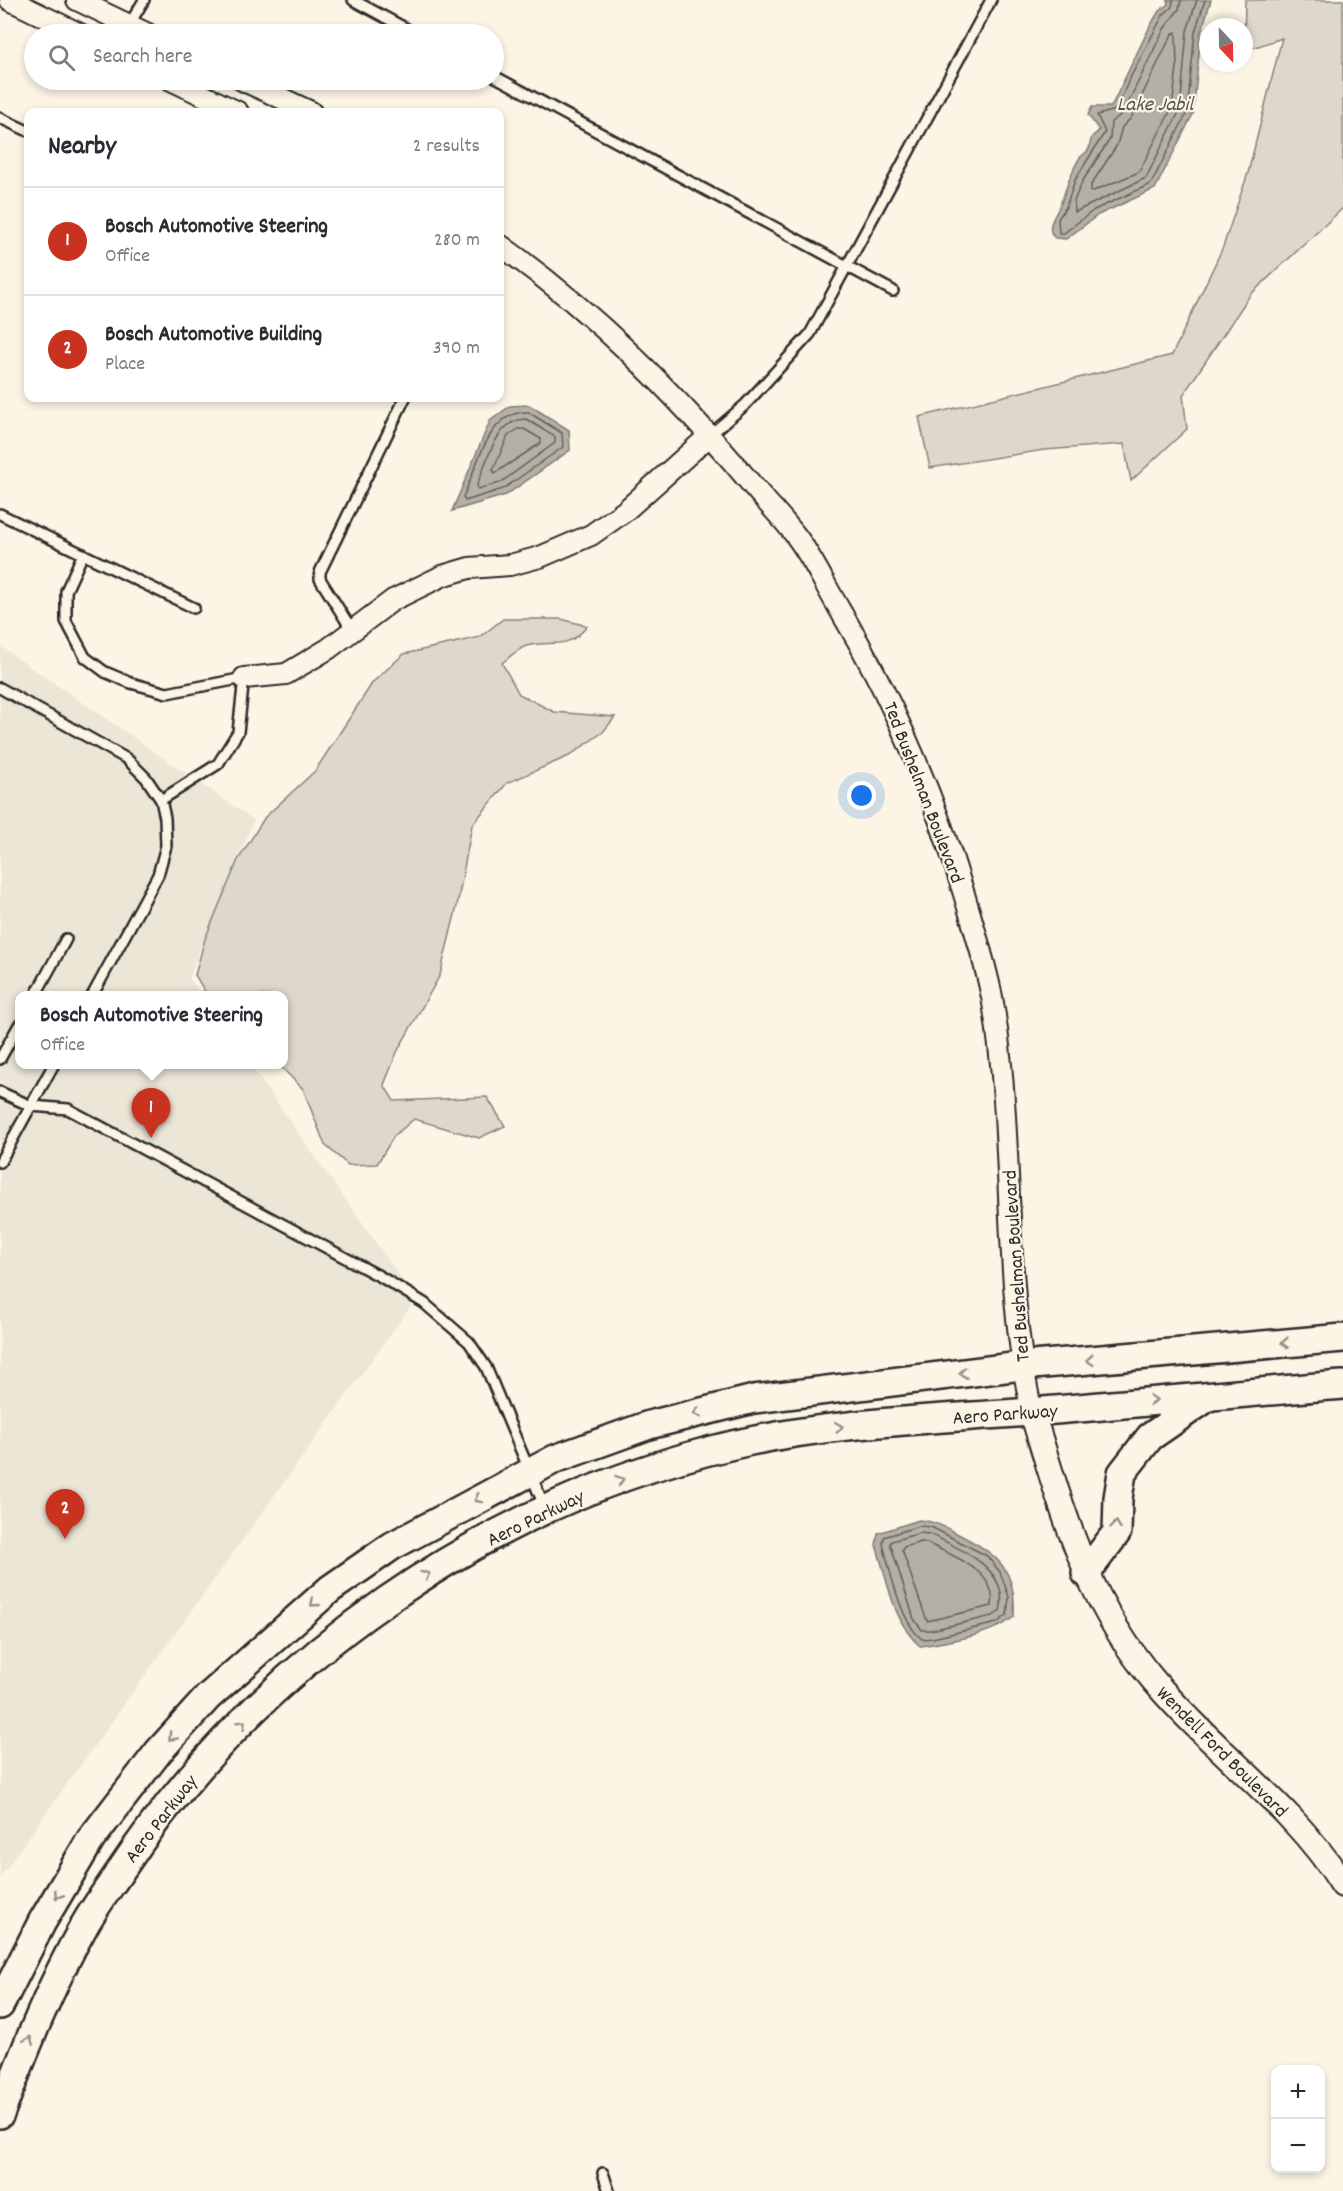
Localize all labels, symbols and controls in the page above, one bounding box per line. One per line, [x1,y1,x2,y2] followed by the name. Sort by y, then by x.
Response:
[1199,18,1253,72] north arrow
[24,24,504,90] search box
[45,41,78,74] icon: search
[93,42,192,73] text: Search here
[1117,91,1195,121] water label: Lake Jabil
[48,129,116,166] text: Nearby
[413,133,480,161] text: 2 results
[105,212,328,243] text: Bosch Automotive Steering
[65,227,70,255] text: 1
[434,227,480,255] text: 280 m
[105,243,150,271] text: Office
[105,320,322,351] text: Bosch Automotive Building
[63,335,72,363] text: 2
[433,335,480,363] text: 390 m
[105,351,145,379] text: Place
[875,698,970,888] street label: Ted Bushelman Boulevard
[847,781,876,810] your location
[15,991,288,1069] popup
[40,1001,263,1032] text: Bosch Automotive Steering
[40,1032,85,1060] text: Office
[132,1088,170,1138] pin: 1
[997,1169,1039,1363] street label: Ted Bushelman Boulevard
[1280,1337,1289,1350] one-way arrow
[1086,1353,1095,1366] one-way arrow
[958,1366,968,1379] one-way arrow
[1148,1394,1157,1407] one-way arrow
[952,1398,1059,1434] street label: Aero Parkway
[692,1406,702,1419] one-way arrow
[835,1421,844,1434] one-way arrow
[614,1474,624,1487] one-way arrow
[483,1484,590,1555] street label: Aero Parkway
[46,1490,84,1539] pin: 2
[473,1491,484,1503] one-way arrow
[1110,1520,1122,1529] one-way arrow
[420,1571,430,1583] one-way arrow
[310,1596,320,1607] one-way arrow
[1149,1681,1293,1825] street label: Wendell Ford Boulevard
[234,1721,245,1732] one-way arrow
[168,1730,179,1740] one-way arrow
[119,1769,206,1870] street label: Aero Parkway
[54,1889,66,1899] one-way arrow
[22,2036,34,2047] one-way arrow
[1271,2065,1325,2173] map controls
[1271,2065,1325,2119] button: +
[1271,2119,1325,2173] button: −

